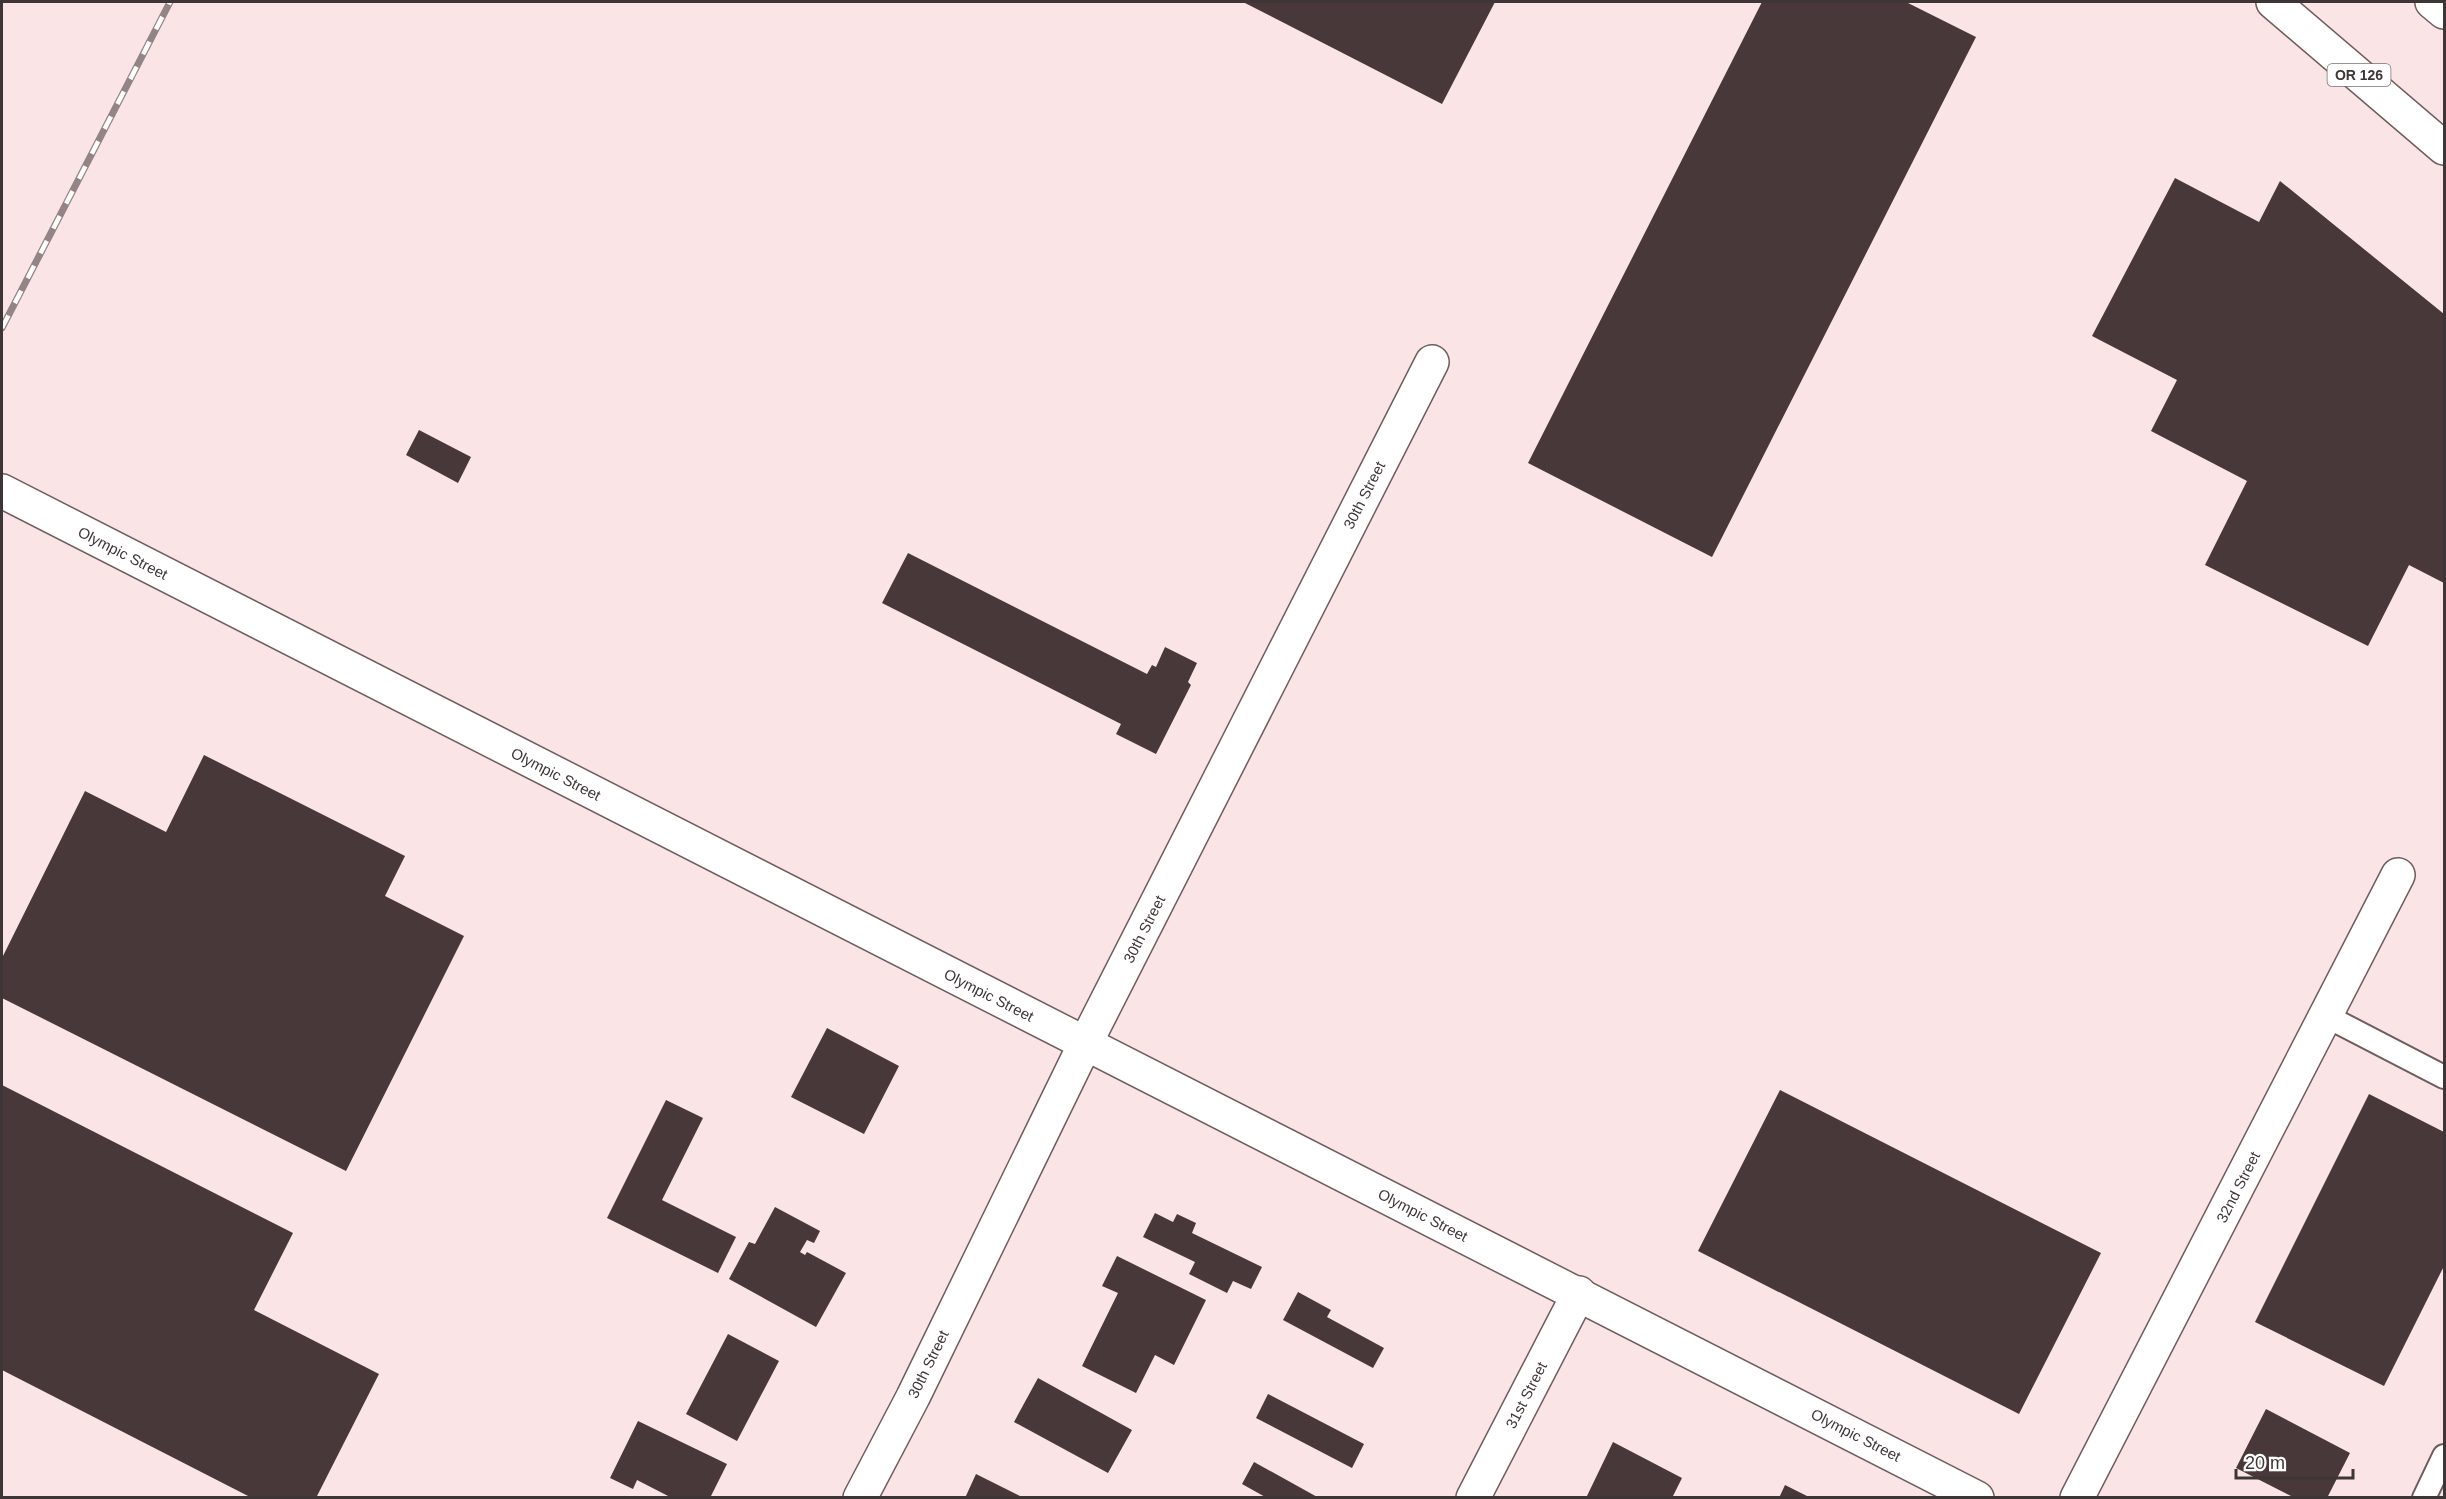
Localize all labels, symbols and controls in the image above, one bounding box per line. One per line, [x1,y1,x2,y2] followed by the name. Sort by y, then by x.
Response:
[2328,64,2390,86] road number: OR 126
[1340,458,1389,532] street label: 30th Street
[75,523,171,583] street label: Olympic Street
[508,744,604,804] street label: Olympic Street
[1120,892,1169,966] street label: 30th Street
[941,965,1037,1025] street label: Olympic Street
[2213,1148,2264,1225] street label: 32nd Street
[1375,1185,1471,1245] street label: Olympic Street
[904,1327,952,1401] street label: 30th Street
[1502,1358,1550,1431] street label: 31st Street
[1808,1405,1904,1465] street label: Olympic Street
[2236,1442,2353,1480] scale bar
[2245,1453,2285,1473] text: 20 m

